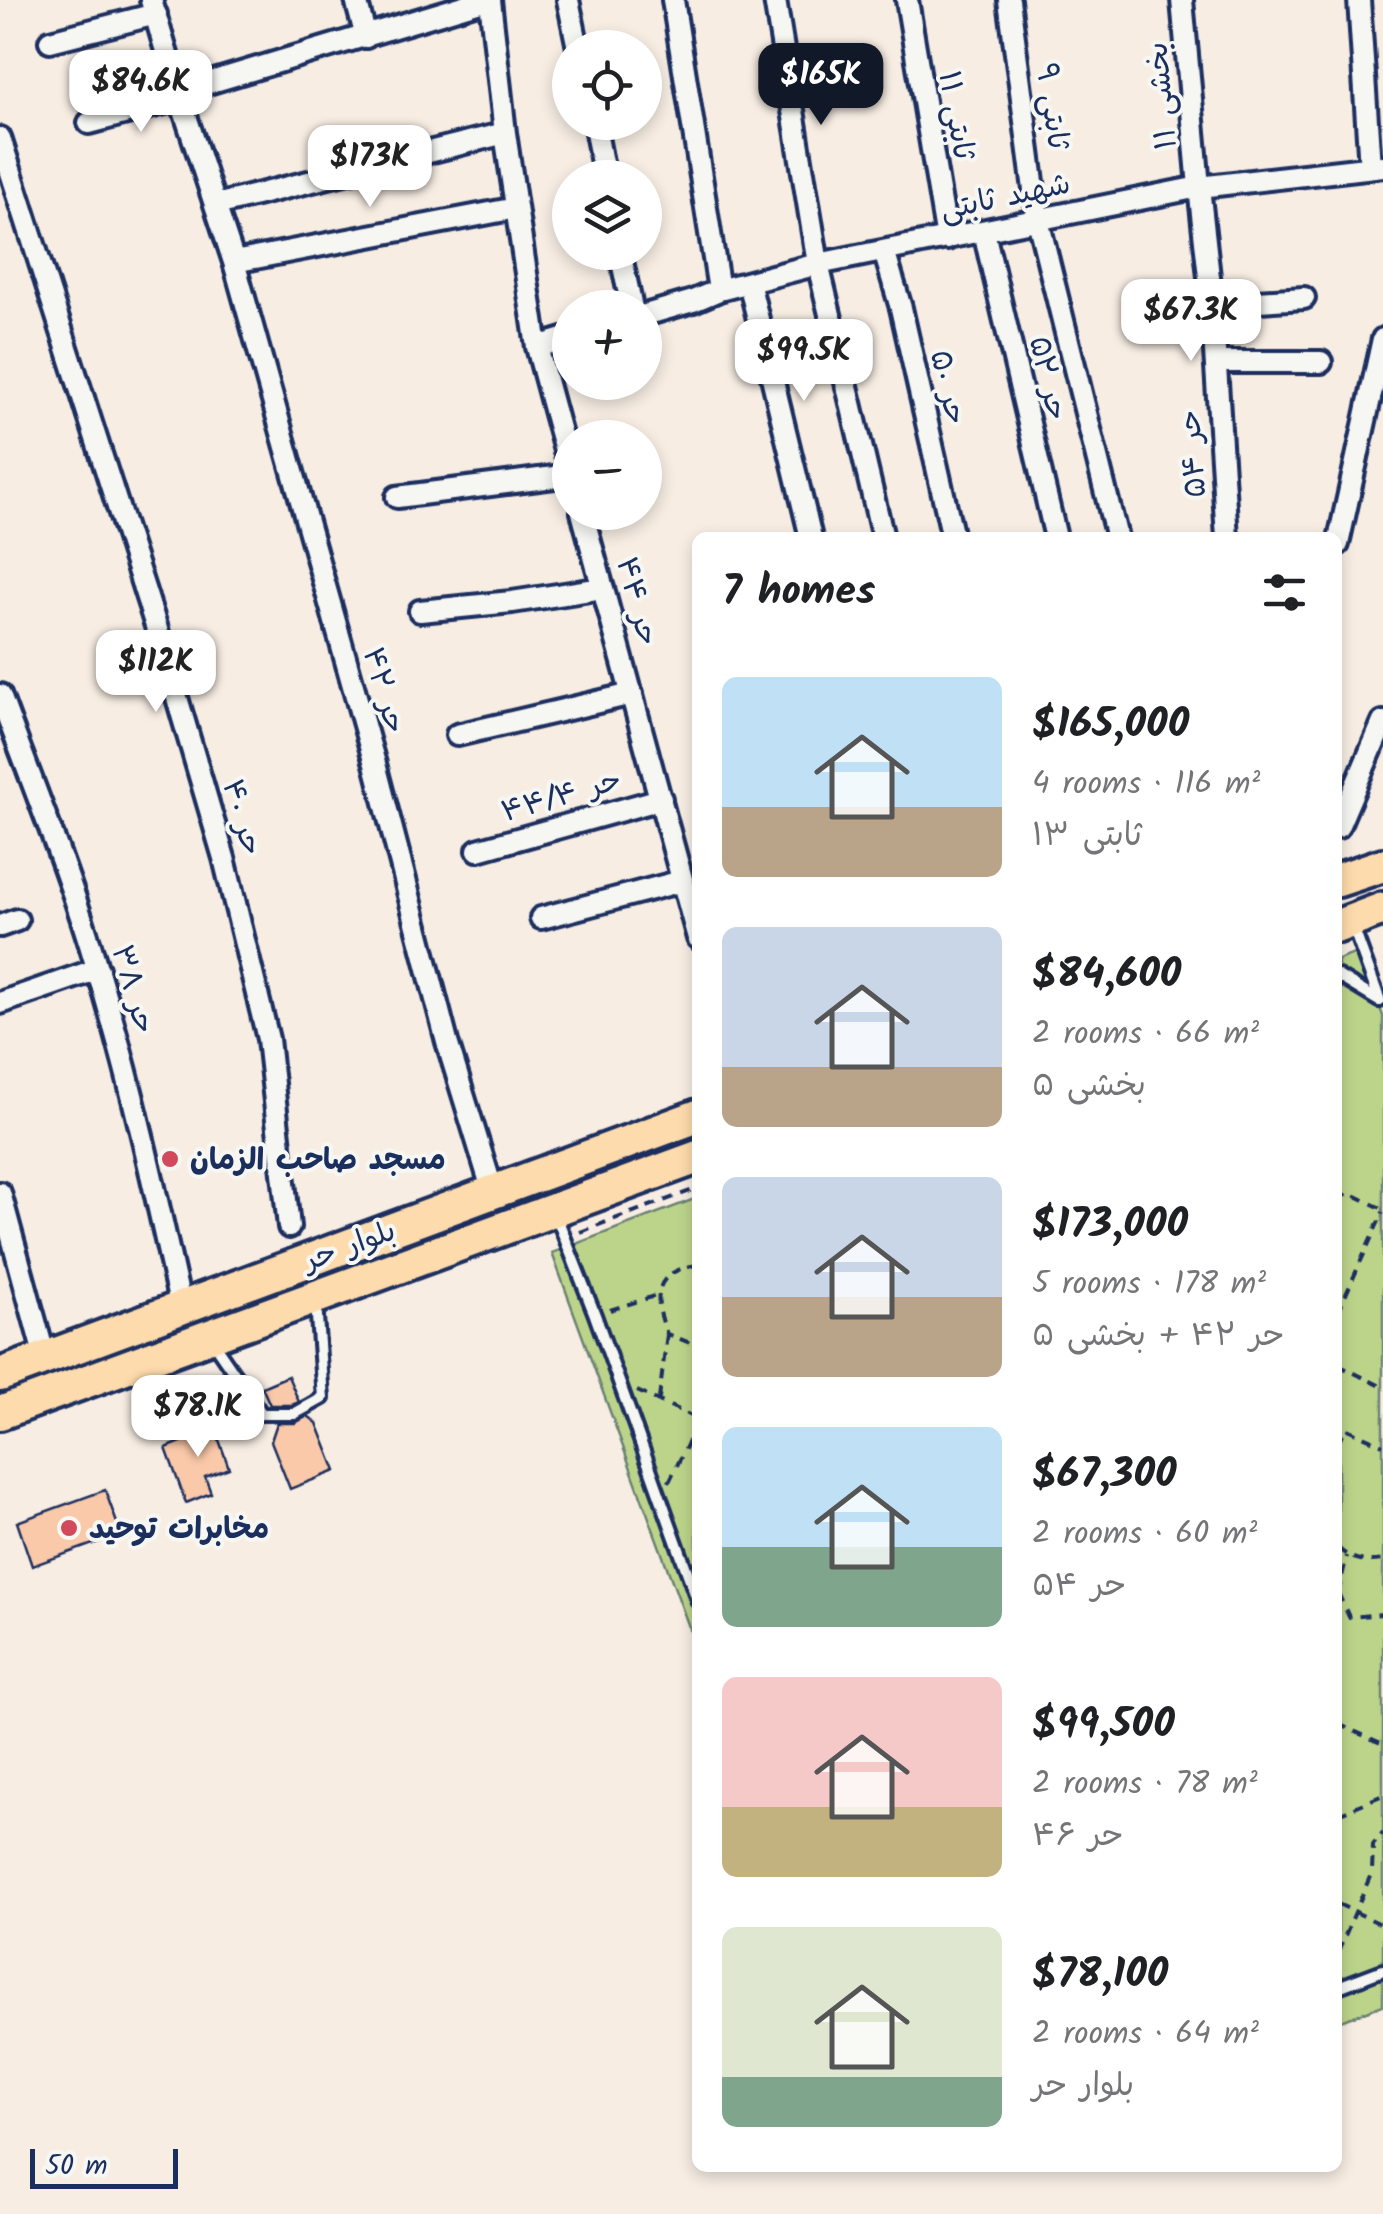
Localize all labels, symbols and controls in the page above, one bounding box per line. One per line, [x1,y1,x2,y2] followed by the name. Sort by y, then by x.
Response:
[552,30,662,530] map controls
[552,30,662,140] button: locate
[1134,40,1192,152] street label: بخشی ۱۱
[751,43,891,128] pin: $165K
[60,50,222,135] pin: $84.6K
[780,50,862,101] text: $165K
[91,57,191,108] text: $84.6K
[1021,60,1081,154] street label: ثابتی ۹
[924,67,987,165] street label: ثابتی ۱۱
[300,125,440,210] pin: $173K
[330,132,410,183] text: $173K
[552,160,662,270] button: layers
[936,161,1075,235] street label: شهید ثابتی
[1110,279,1272,364] pin: $67.3K
[1143,286,1239,337] text: $67.3K
[552,290,662,400] button: +
[723,319,885,404] pin: $99.5K
[757,326,851,377] text: $99.5K
[1014,332,1080,425] street label: حر ۵۲
[915,345,979,430] street label: حر ۵۰
[1167,408,1221,500] street label: حر ۵۴
[552,420,662,530] button: −
[601,552,671,651] street label: حر ۴۴
[722,559,875,626] text: 7 homes
[1257,565,1312,620] icon: filters
[86,630,226,715] pin: $112K
[118,637,194,688] text: $112K
[348,642,418,739] street label: حر ۴۲
[1032,692,1189,759] text: $165,000
[802,717,922,837] icon: home
[496,757,627,837] street label: حر ۴۴/۴
[1032,759,1260,810] text: 4 rooms · 116 m²
[207,774,275,861] street label: حر ۴۰
[1032,811,1142,862] text: ثابتی ۱۳
[97,939,168,1040] street label: حر ۳۸
[1032,942,1181,1009] text: $84,600
[802,967,922,1087] icon: home
[1032,1009,1259,1060] text: 2 rooms · 66 m²
[1032,1061,1146,1112] text: بخشی ۵
[190,1137,446,1185] place label: مسجد صاحب الزمان
[159,1148,181,1170] marker: مسجد صاحب الزمان
[1032,1192,1188,1259] text: $173,000
[294,1208,403,1287] street label: بلوار حر
[802,1217,922,1337] icon: home
[1032,1259,1266,1310] text: 5 rooms · 178 m²
[1032,1311,1285,1362] text: حر ۴۲ + بخشی ۵
[117,1375,279,1460] pin: $78.1K
[153,1382,243,1433] text: $78.1K
[1032,1442,1177,1509] text: $67,300
[802,1467,922,1587] icon: home
[89,1506,269,1554] place label: مخابرات توحید
[1032,1509,1257,1560] text: 2 rooms · 60 m²
[58,1517,80,1539] marker: مخابرات توحید
[1032,1561,1126,1612] text: حر ۵۴
[1032,1692,1175,1759] text: $99,500
[802,1717,922,1837] icon: home
[1032,1759,1258,1810] text: 2 rooms · 78 m²
[1032,1811,1123,1862] text: حر ۴۶
[1032,1942,1168,2009] text: $78,100
[802,1967,922,2087] icon: home
[1032,2009,1259,2060] text: 2 rooms · 64 m²
[1032,2061,1134,2112] text: بلوار حر
[30,2144,178,2188] scale bar
[45,2144,108,2189] text: 50 m

